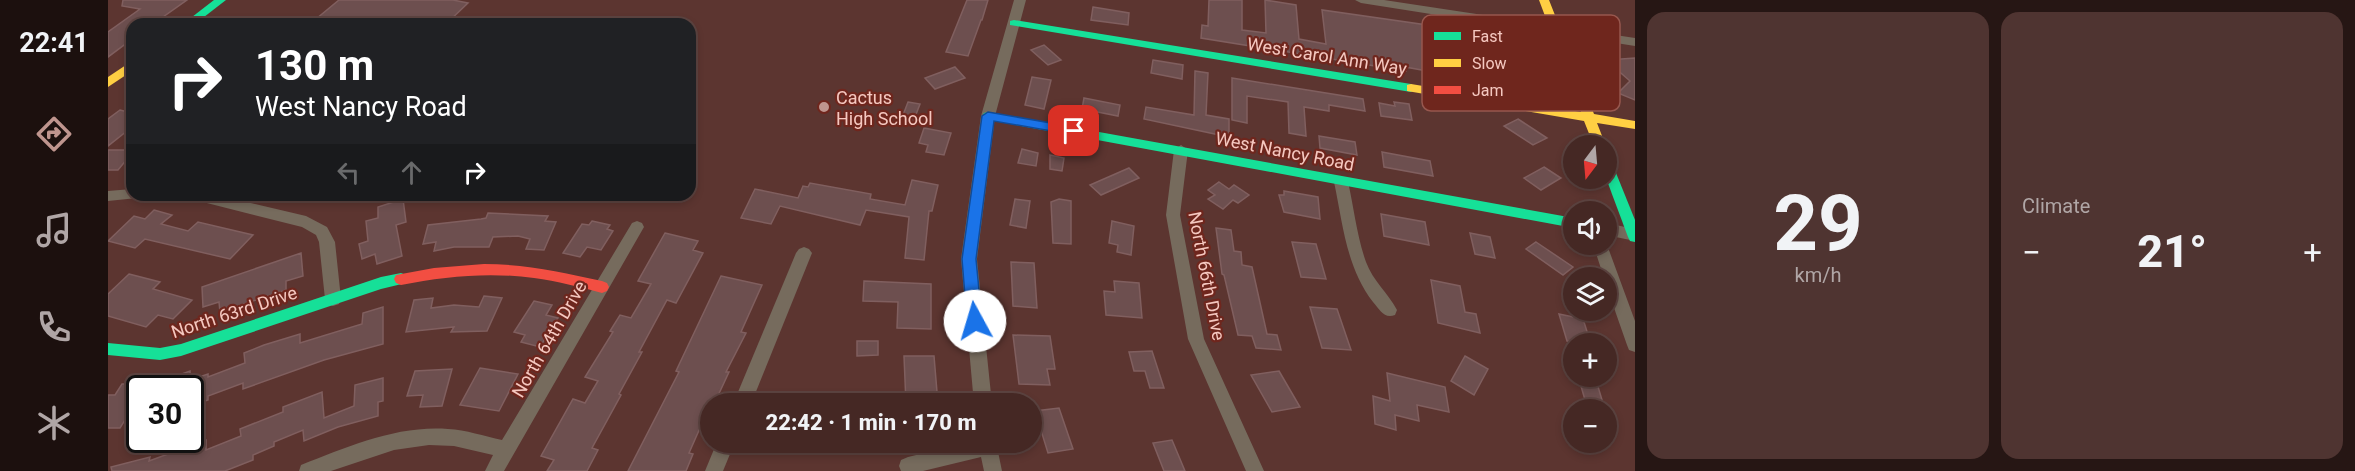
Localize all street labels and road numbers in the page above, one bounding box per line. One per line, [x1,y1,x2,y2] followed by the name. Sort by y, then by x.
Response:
[1246,33,1409,79] street label: West Carol Ann Way
[1214,127,1356,175] street label: West Nancy Road
[1184,210,1230,342] street label: North 66th Drive
[507,277,591,401] street label: North 64th Drive
[168,282,300,342] street label: North 63rd Drive

